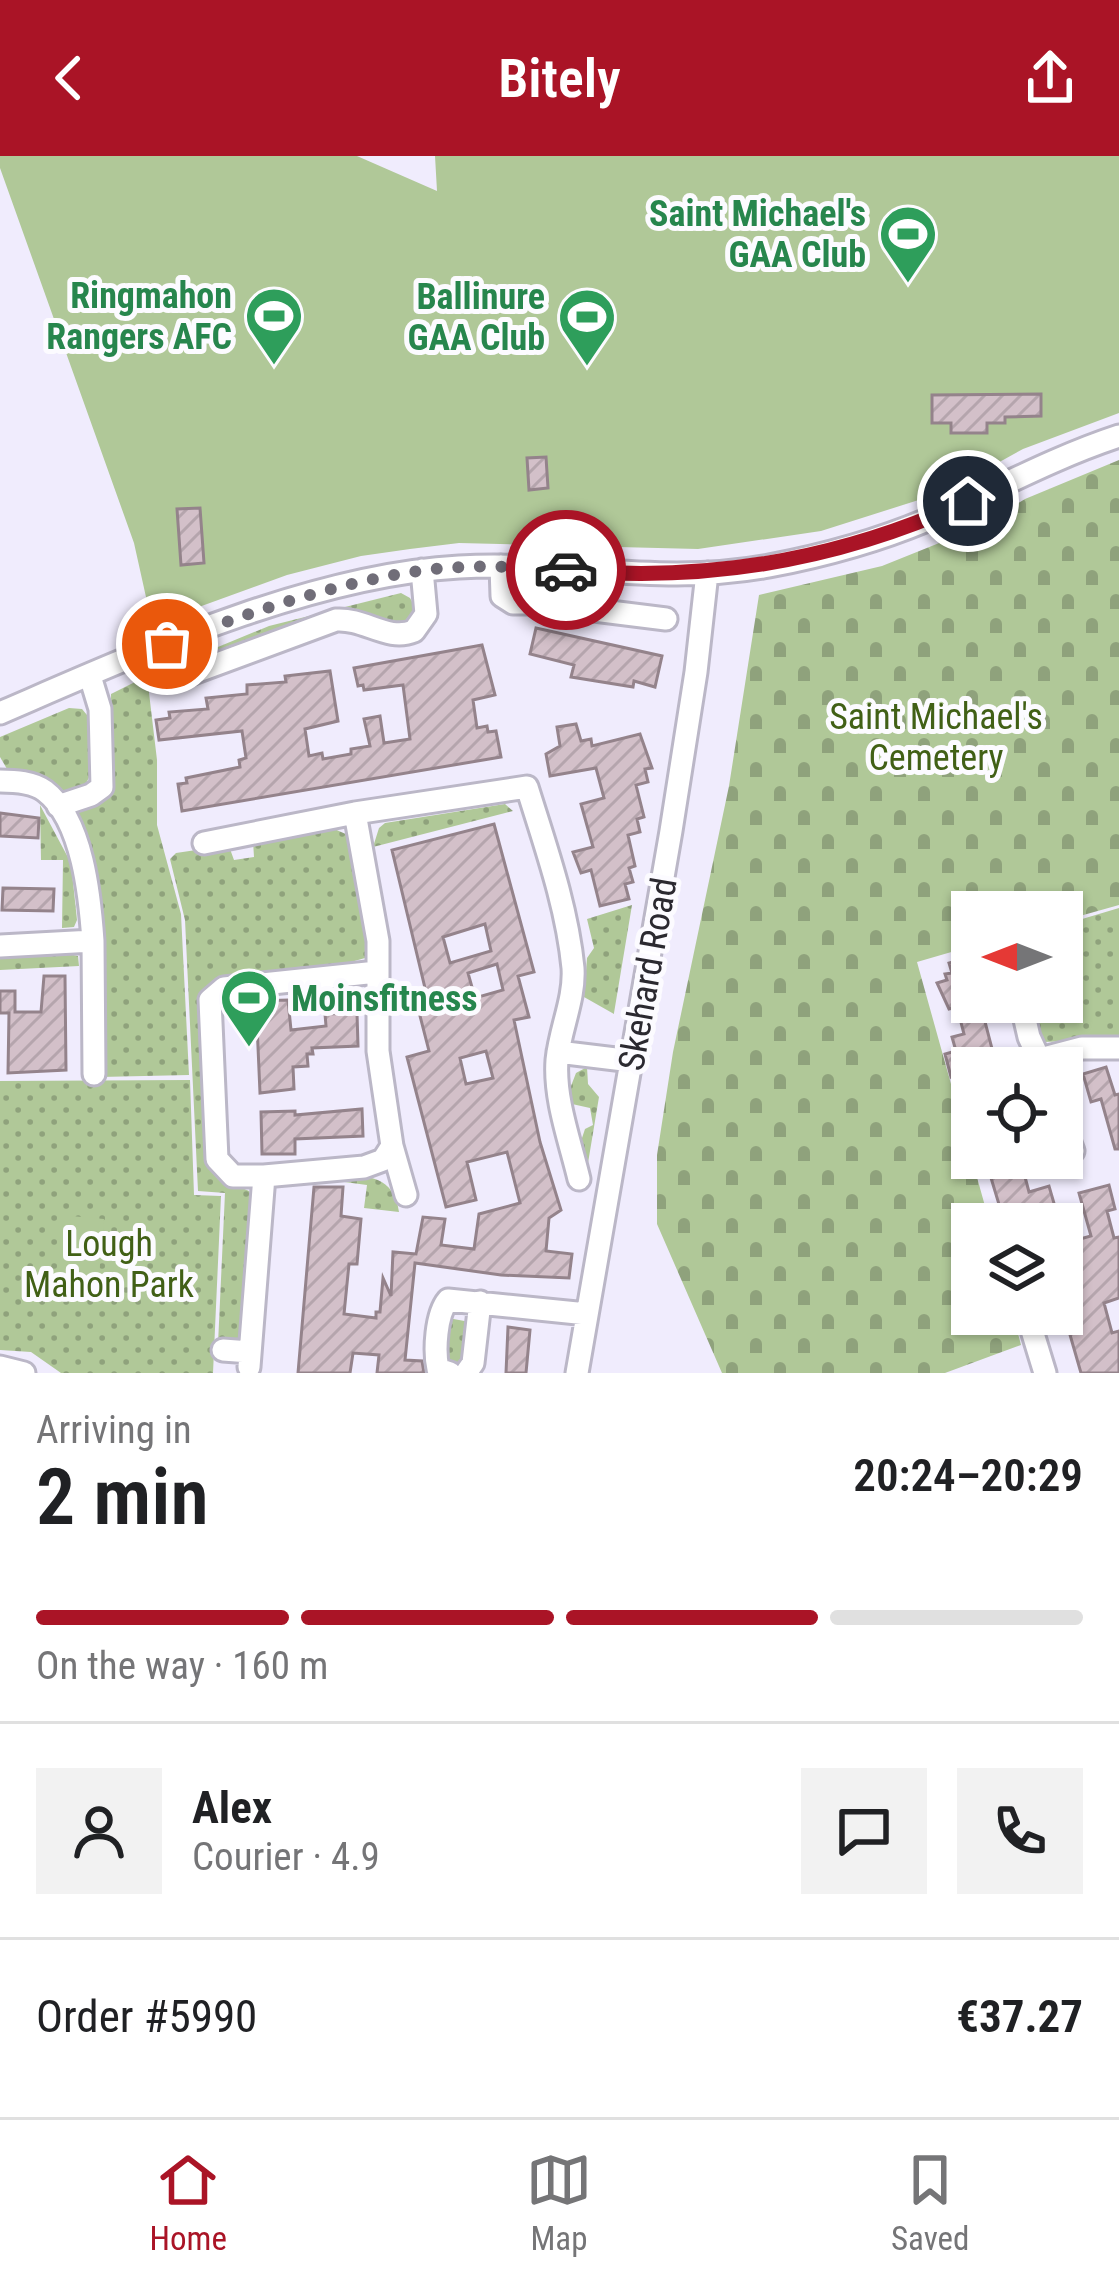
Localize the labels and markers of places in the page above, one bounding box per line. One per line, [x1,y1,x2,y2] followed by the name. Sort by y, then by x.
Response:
[649,193,866,276] place label: Saint Michael's GAA Club
[877,203,939,285] sports icon: Saint Michael's GAA Club
[46,275,232,358] place label: Ringmahon Rangers AFC
[408,276,545,359] place label: Ballinure GAA Club
[243,285,305,367] sports icon: Ringmahon Rangers AFC
[556,286,618,368] sports icon: Ballinure GAA Club
[917,450,1019,552] pin
[116,593,218,695] pin
[218,967,280,1049] sports icon: Moinsfitness
[291,978,478,1020] place label: Moinsfitness

